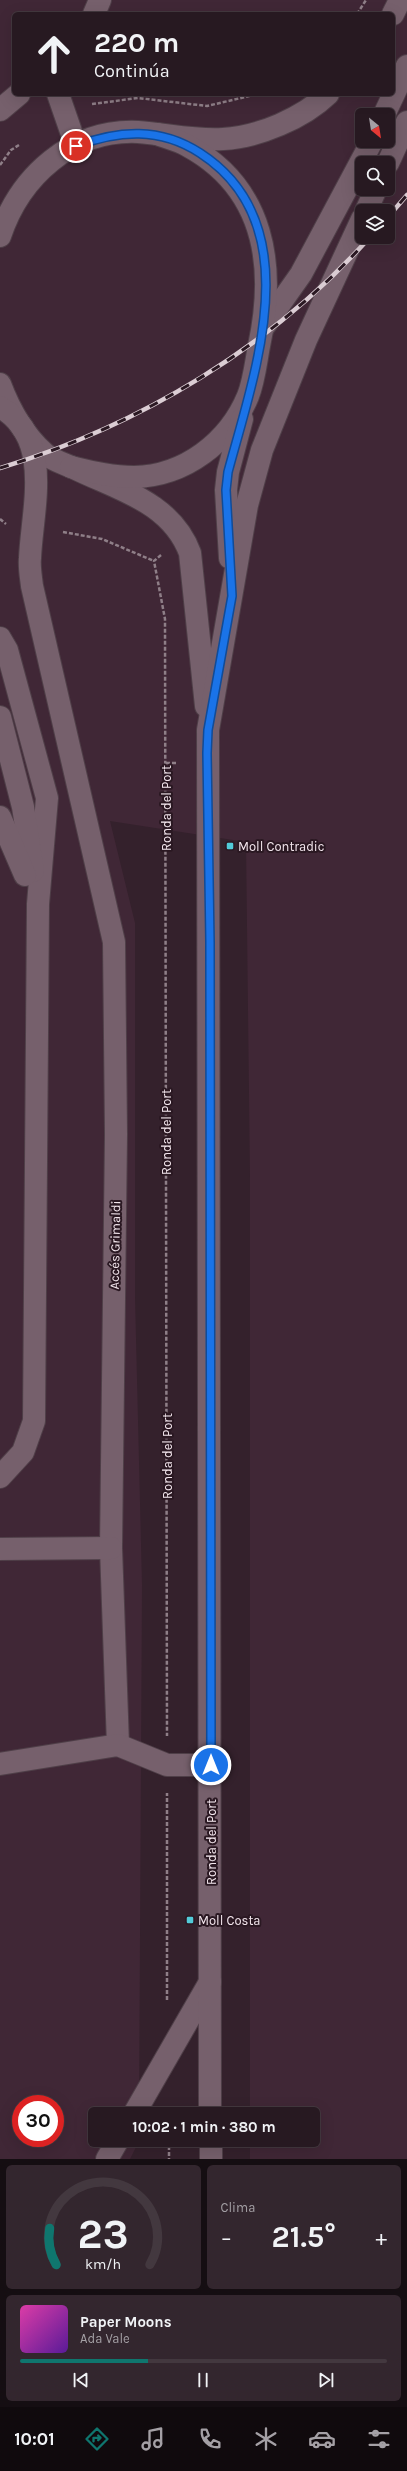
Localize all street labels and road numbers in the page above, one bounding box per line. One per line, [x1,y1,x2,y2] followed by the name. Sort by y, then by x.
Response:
[159,765,174,851] street label: Ronda del Port
[159,1089,174,1175] street label: Ronda del Port
[107,1200,123,1290] street label: Accés Grimaldi
[160,1413,175,1499] street label: Ronda del Port
[204,1799,219,1885] street label: Ronda del Port

